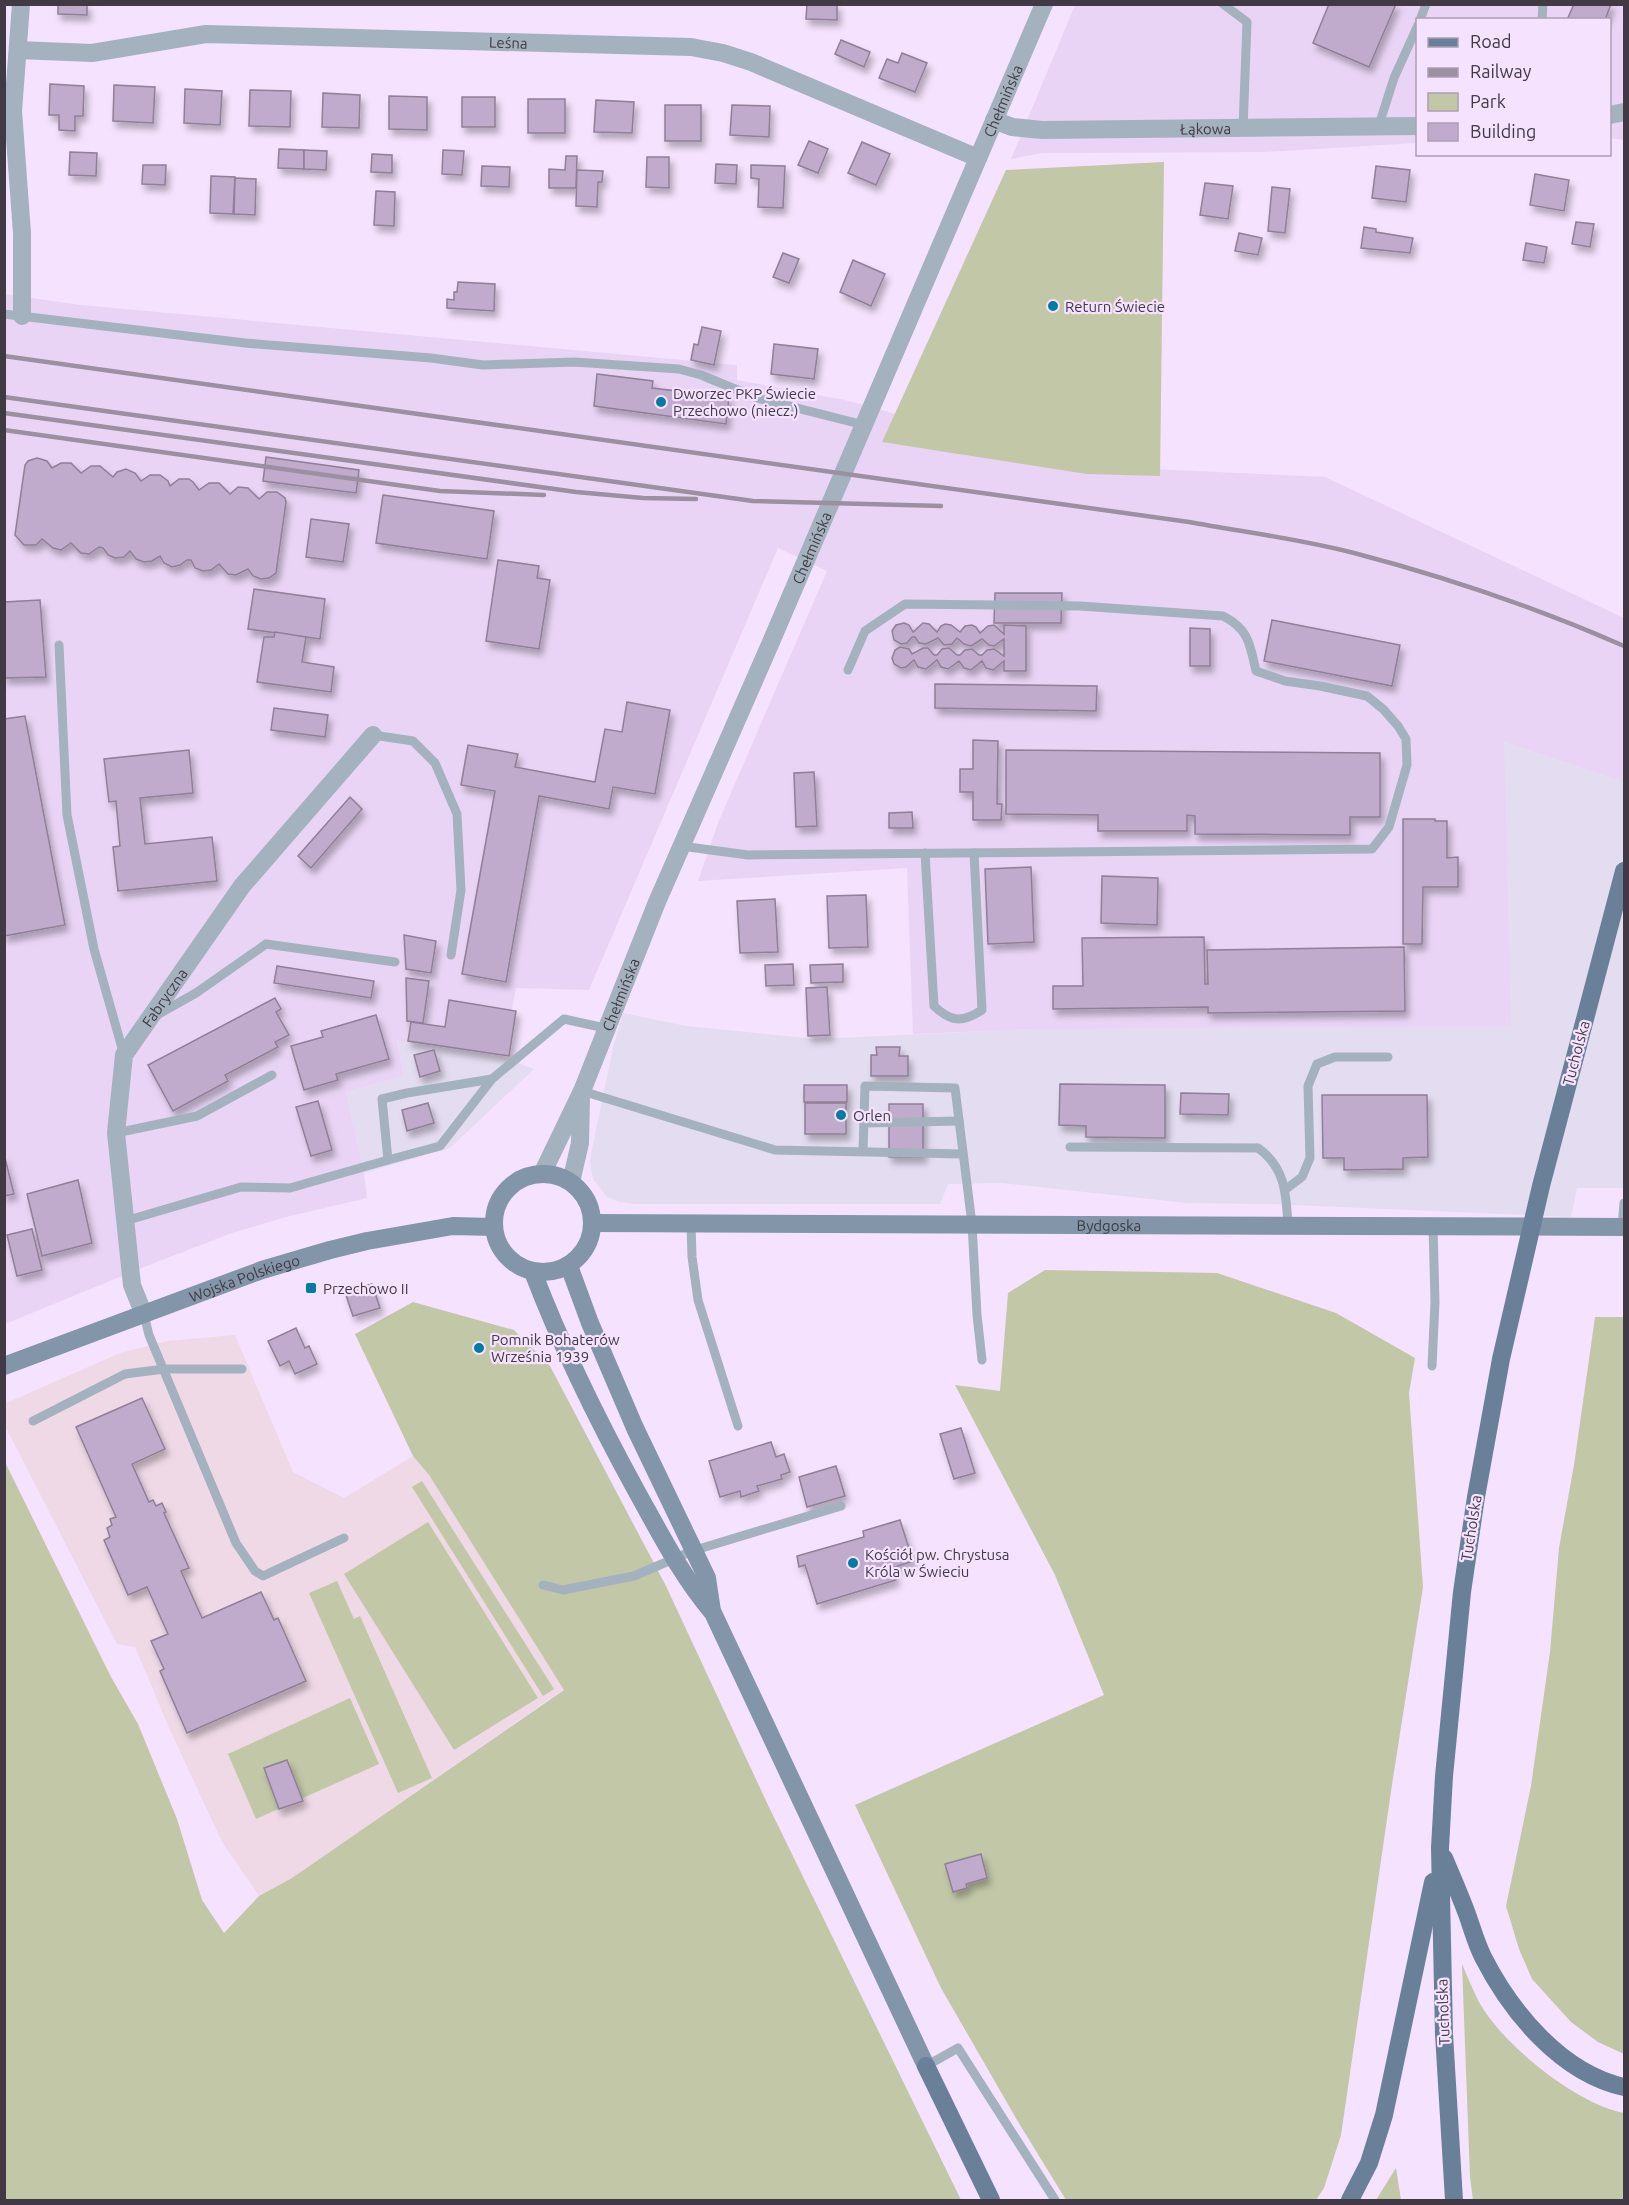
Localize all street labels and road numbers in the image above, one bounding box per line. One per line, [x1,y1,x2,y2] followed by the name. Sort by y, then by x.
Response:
[489,33,528,51] street label: Leśna
[980,62,1026,140] street label: Chełmińska
[1180,119,1231,137] street label: Łąkowa
[788,509,834,586] street label: Chełmińska
[598,956,642,1033] street label: Chełmińska
[138,965,191,1030] street label: Fabryczna
[1559,1019,1593,1087] street label: Tucholska
[1077,1216,1141,1234] street label: Bydgoska
[186,1251,302,1305] street label: Wojska Polskiego
[1457,1494,1485,1562] street label: Tucholska
[1433,1978,1453,2046] street label: Tucholska

